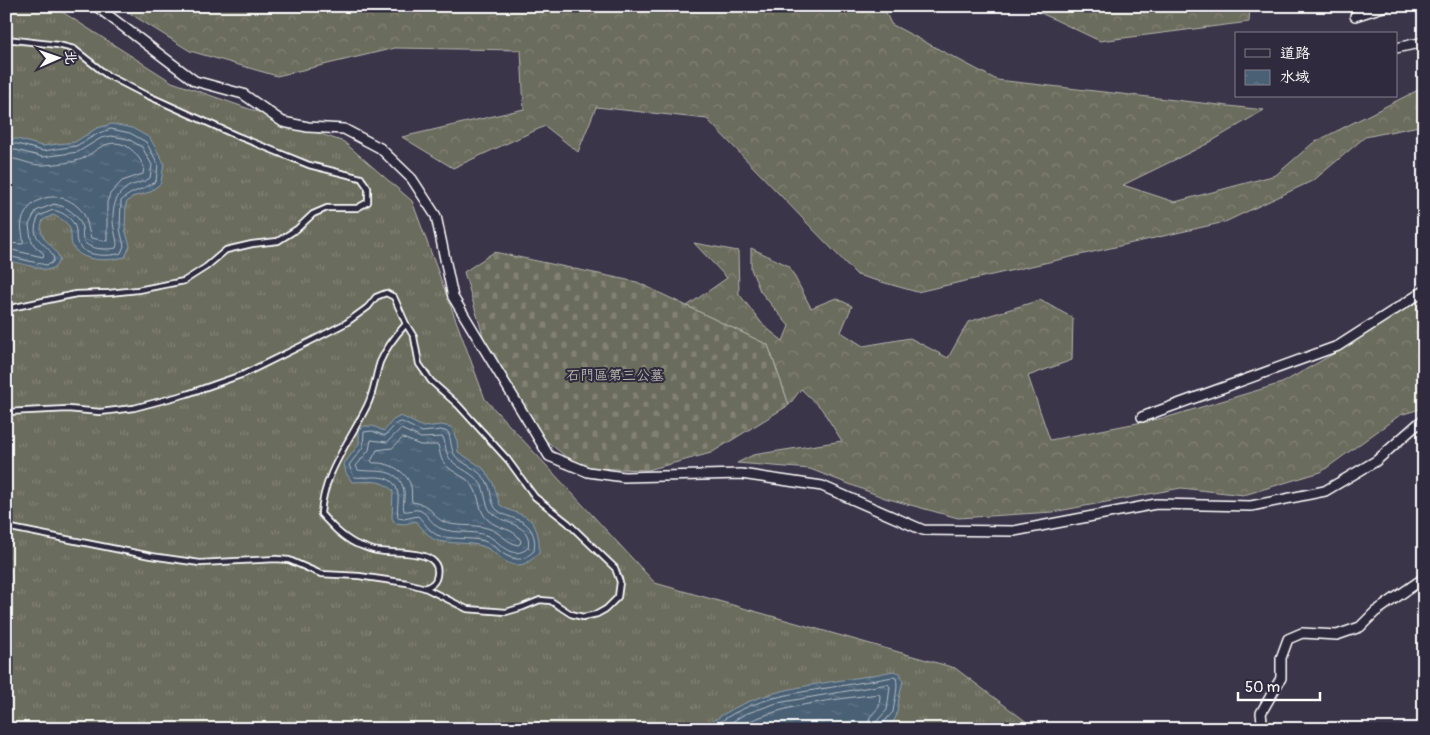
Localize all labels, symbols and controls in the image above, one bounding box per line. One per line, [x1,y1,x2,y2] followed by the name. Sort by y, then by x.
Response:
[32,32,82,82] north arrow
[1235,32,1398,98] legend
[1280,44,1310,63] text: 道路
[62,50,79,65] text: 北
[1280,68,1310,87] text: 水域
[566,367,664,384] park label: 石門區第三公墓
[1238,670,1320,702] scale bar
[1245,678,1280,697] text: 50 m

